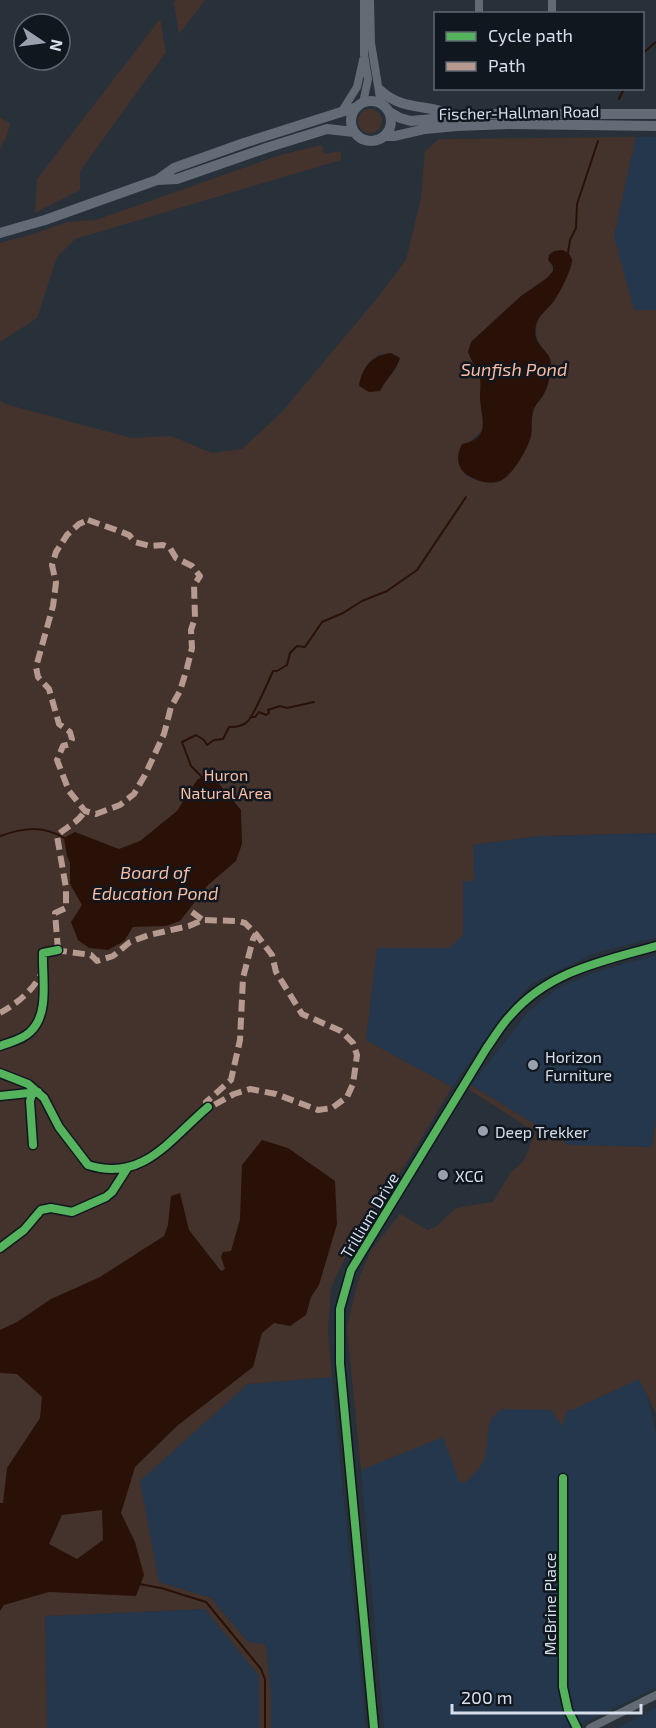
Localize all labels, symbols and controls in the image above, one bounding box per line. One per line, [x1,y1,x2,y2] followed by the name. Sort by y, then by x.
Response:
[12,12,72,72] north arrow
[434,12,644,90] legend
[488,24,573,46] text: Cycle path
[47,38,68,53] text: N
[488,54,526,76] text: Path
[438,101,600,123] street label: Fischer-Hallman Road
[461,358,567,380] water label: Sunfish Pond
[180,765,272,802] park label: Huron Natural Area
[92,861,218,904] water label: Board of Education Pond
[545,1047,612,1084] place label: Horizon Furniture
[526,1058,540,1072] marker: Horizon Furniture
[495,1122,590,1141] place label: Deep Trekker
[476,1124,490,1138] marker: Deep Trekker
[455,1166,483,1185] place label: XCG
[436,1168,450,1182] marker: XCG
[336,1169,402,1261] street label: Trillium Drive
[540,1553,559,1655] street label: McBrine Place
[452,1677,641,1715] scale bar
[461,1686,513,1708] text: 200 m

